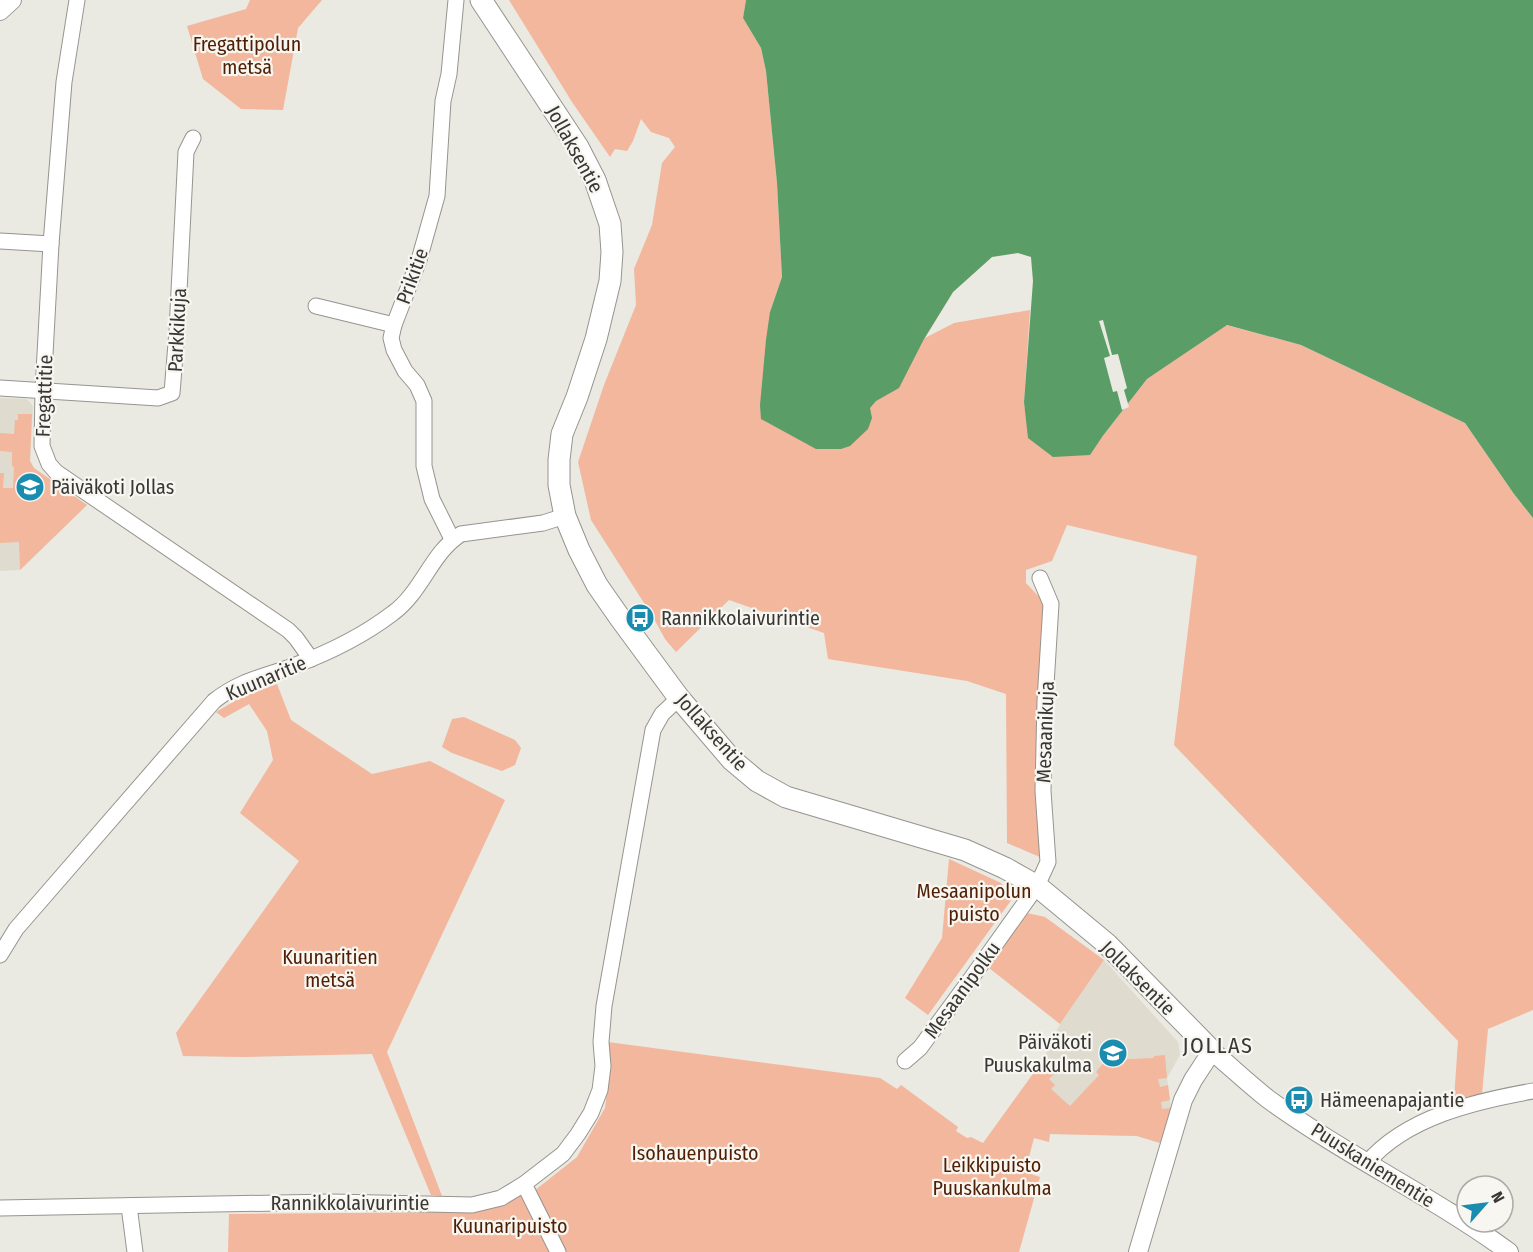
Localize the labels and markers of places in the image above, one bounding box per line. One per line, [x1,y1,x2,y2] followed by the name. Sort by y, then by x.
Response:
[14,471,46,503] school or university icon: Päiväkoti Jollas
[51,475,174,499] place label: Päiväkoti Jollas
[624,602,656,634] bus stop icon: Rannikkolaivurintie
[661,606,820,630] place label: Rannikkolaivurintie
[984,1030,1092,1077] place label: Päiväkoti Puuskakulma
[1097,1037,1129,1069] school or university icon: Päiväkoti Puuskakulma
[1283,1084,1315,1116] bus stop icon: Hämeenapajantie
[1320,1088,1464,1112] place label: Hämeenapajantie

